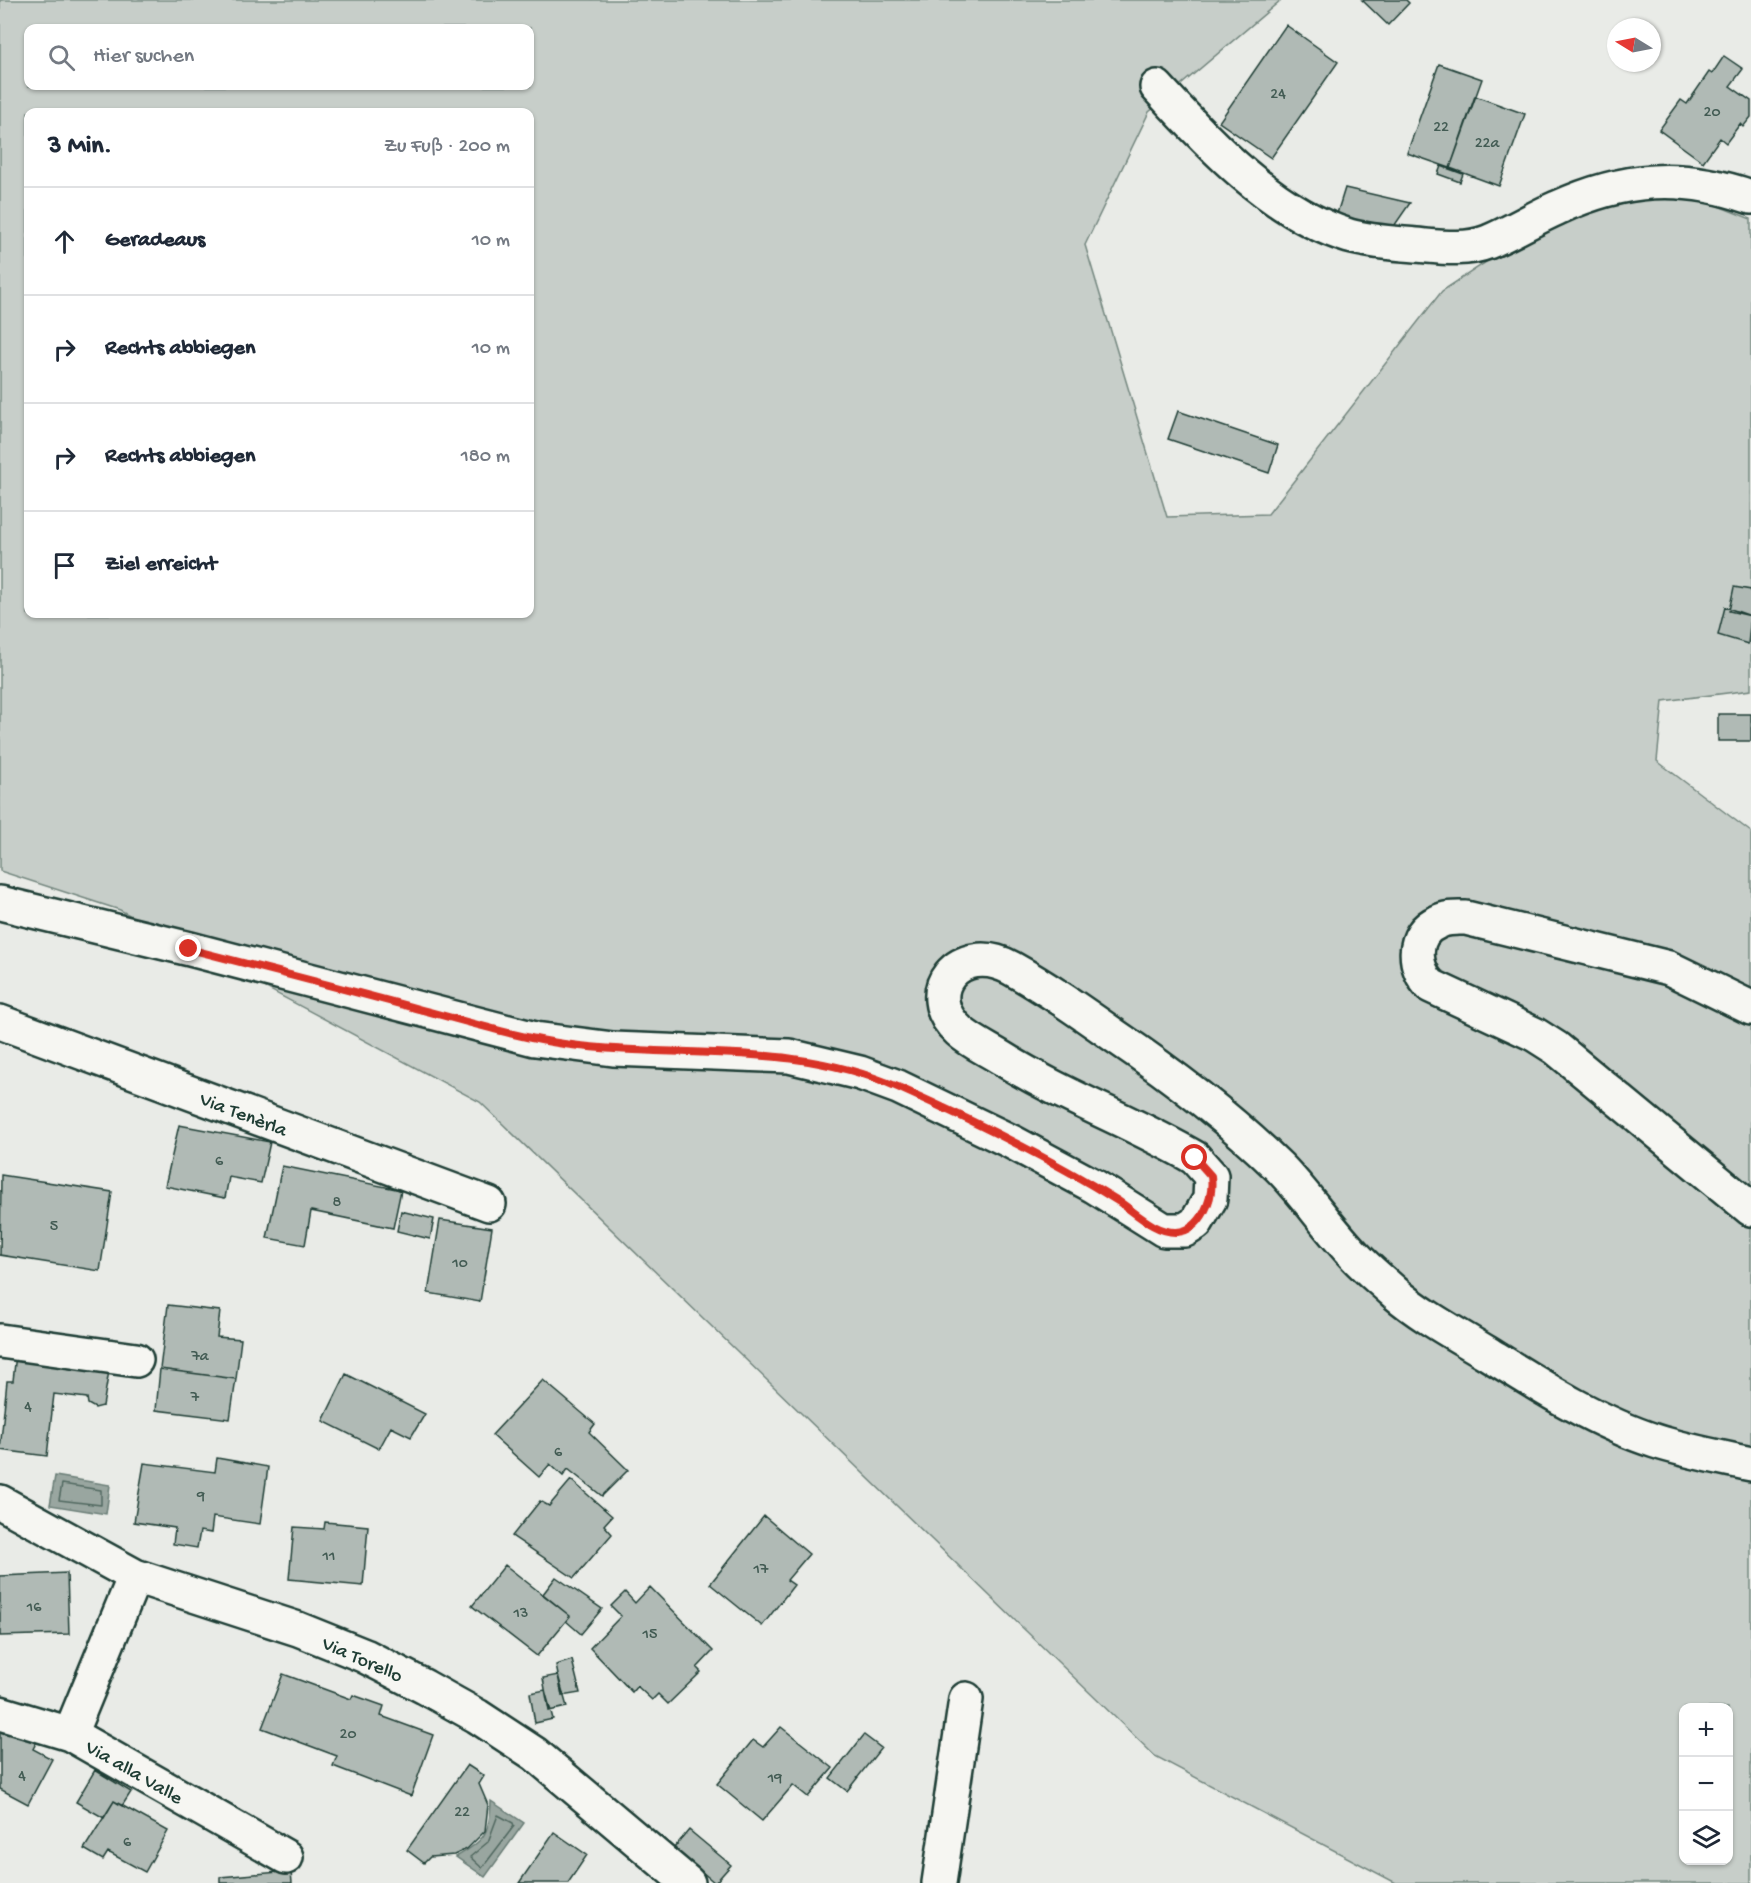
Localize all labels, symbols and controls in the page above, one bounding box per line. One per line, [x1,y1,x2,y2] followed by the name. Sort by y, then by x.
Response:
[1607,18,1661,72] north arrow
[24,24,534,90] search box
[45,41,78,74] icon: search
[93,44,194,70] text: Hier suchen
[1270,86,1286,105] house number: 24
[1704,104,1720,123] house number: 20
[1433,119,1449,138] house number: 22
[48,132,112,163] text: 3 Min.
[1475,135,1500,154] house number: 22a
[384,136,510,159] text: Zu Fuß · 200 m
[48,225,81,258] icon: ahead
[105,228,205,254] text: Geradeaus
[472,230,510,253] text: 10 m
[48,333,81,366] icon: right
[105,336,255,362] text: Rechts abbiegen
[472,338,510,361] text: 10 m
[48,441,81,474] icon: right
[105,444,255,470] text: Rechts abbiegen
[461,446,510,469] text: 180 m
[48,549,81,582] icon: arrive
[105,552,217,578] text: Ziel erreicht
[175,935,201,961] route end
[195,1089,291,1144] street label: Via Tenèrla
[1181,1144,1207,1170] route start
[215,1153,224,1172] house number: 6
[333,1194,342,1213] house number: 8
[50,1218,58,1237] house number: 5
[451,1255,468,1274] house number: 10
[190,1348,210,1367] house number: 7a
[190,1389,200,1408] house number: 7
[24,1399,32,1418] house number: 4
[554,1444,563,1463] house number: 6
[196,1488,205,1507] house number: 9
[322,1548,335,1567] house number: 11
[753,1561,769,1580] house number: 17
[26,1599,42,1618] house number: 16
[513,1605,528,1624] house number: 13
[642,1626,657,1645] house number: 15
[317,1633,406,1689] street label: Via Torello
[1679,1703,1733,1865] map controls
[1679,1703,1733,1757] button: +
[340,1726,356,1745] house number: 20
[80,1736,187,1811] street label: Via alla Valle
[1679,1757,1733,1811] button: −
[18,1768,26,1787] house number: 4
[767,1770,782,1789] house number: 19
[454,1804,470,1823] house number: 22
[1679,1811,1733,1865] button: layers
[123,1834,132,1853] house number: 6

